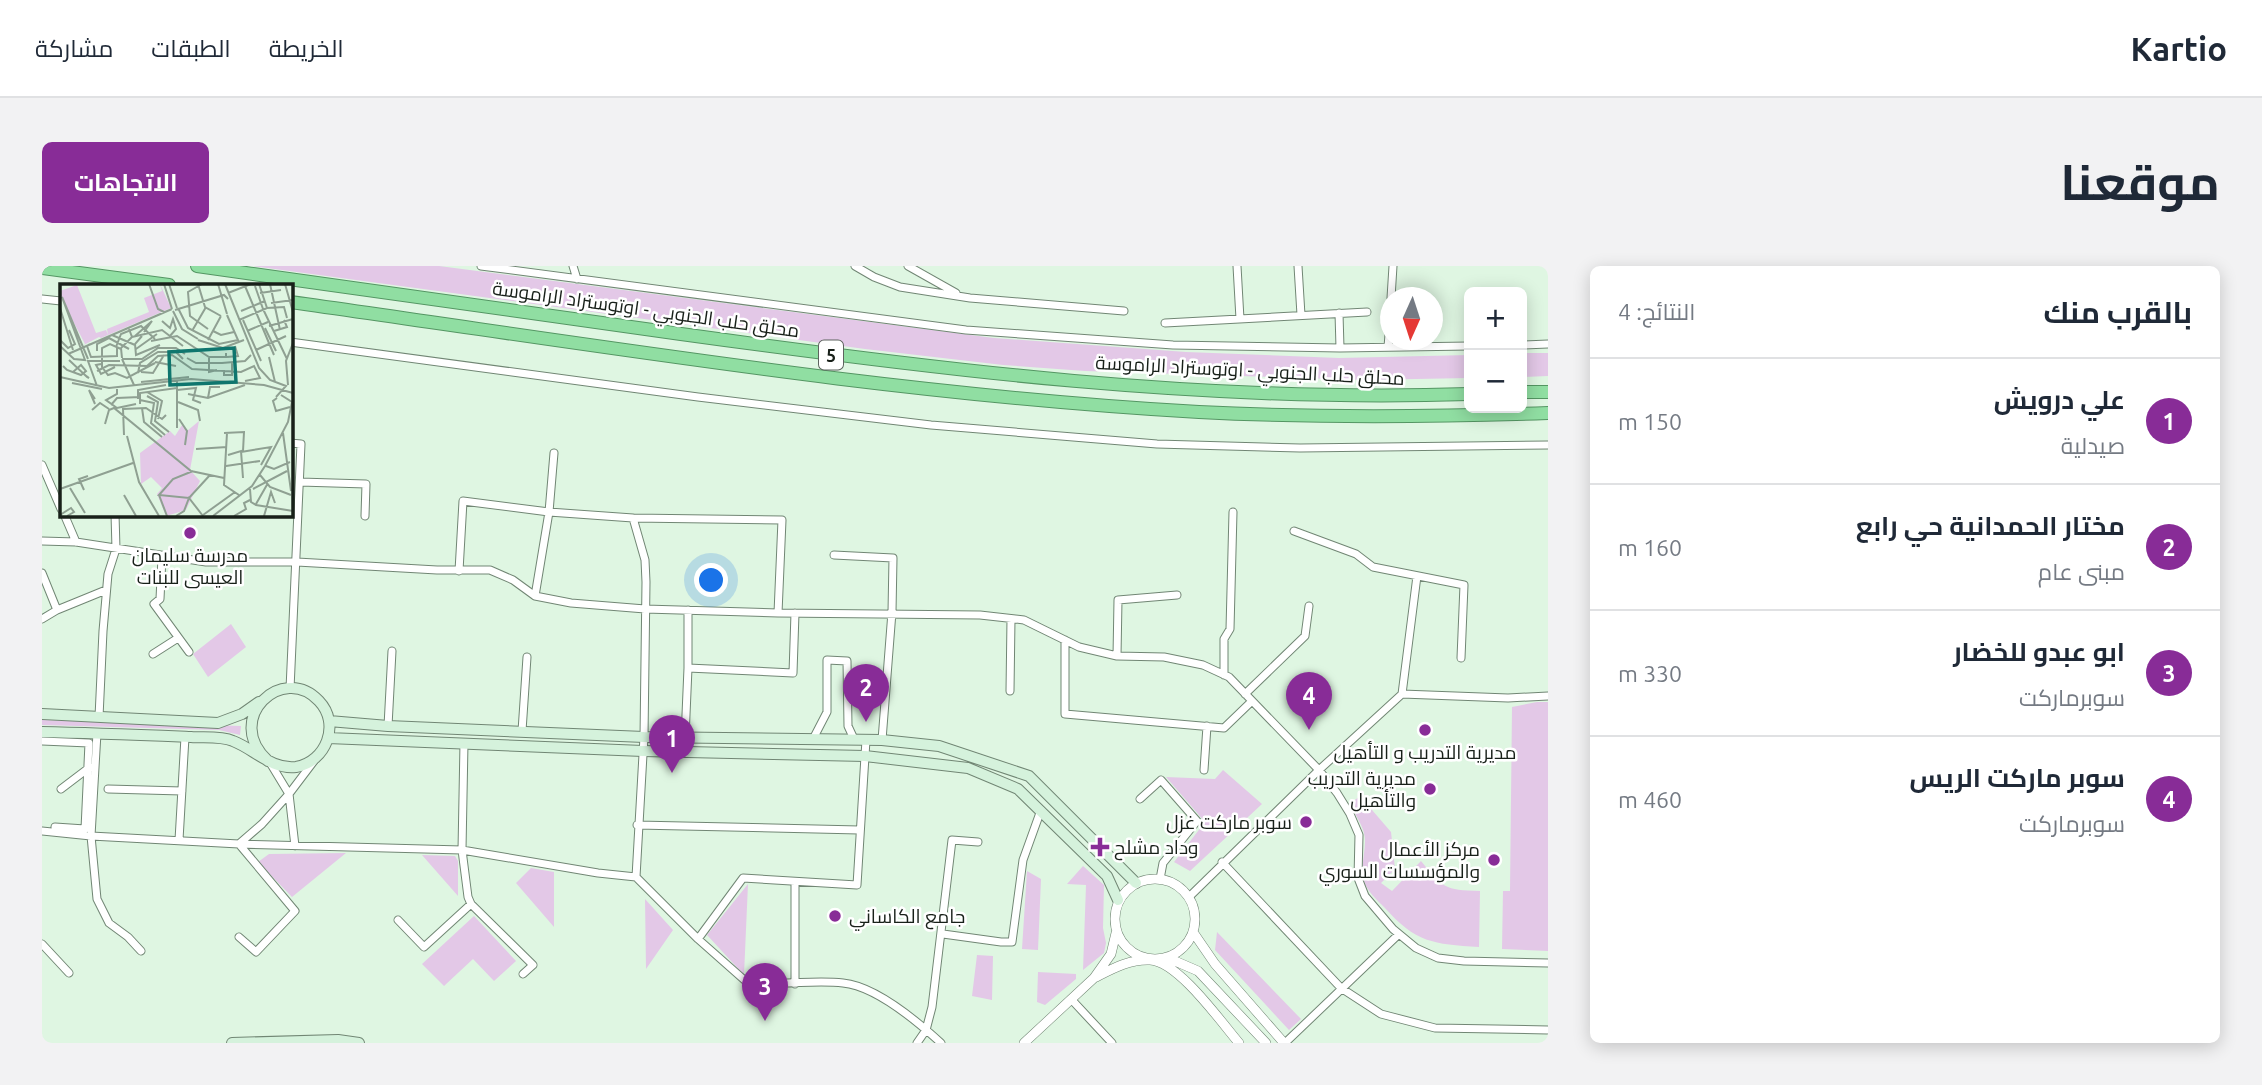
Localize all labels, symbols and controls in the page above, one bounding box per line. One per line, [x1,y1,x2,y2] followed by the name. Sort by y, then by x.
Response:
[2131,30,2227,67] text: Kartio
[35,35,113,62] text: مشاركة
[151,35,231,62] text: الطبقات
[269,35,344,62] text: الخريطة
[42,142,209,223] button: الاتجاهات
[2060,154,2220,209] text: موقعنا
[491,277,801,345] street label: محلق حلب الجنوبي - اوتوستراد الراموسة
[60,284,292,516] inset map
[1380,287,1443,350] north arrow
[1464,287,1527,413] map controls
[1464,287,1527,350] button: +
[2043,295,2192,329] text: بالقرب منك
[1618,299,1695,324] text: النتائج: 4
[819,340,843,370] road number: 5
[1464,350,1527,413] button: −
[1095,351,1405,393] street label: محلق حلب الجنوبي - اوتوستراد الراموسة
[1994,385,2125,414] text: علي درويش
[1618,409,1682,434] text: 150 m
[2163,409,2176,434] text: 1
[2061,433,2125,458] text: صيدلية
[1856,511,2125,540] text: مختار الحمدانية حي رابع
[182,525,198,541] marker: مدرسة سليمان العيسى للبنات
[1618,535,1682,560] text: 160 m
[2163,535,2176,560] text: 2
[132,544,248,589] place label: مدرسة سليمان العيسى للبنات
[2038,559,2125,584] text: مبنى عام
[694,563,728,597] your location
[1953,637,2125,666] text: ابو عبدو للخضار
[1618,661,1682,686] text: 330 m
[2163,661,2176,686] text: 3
[843,664,889,722] pin: 2
[1286,672,1332,730] pin: 4
[2019,685,2125,710] text: سوبرماركت
[649,715,695,773] pin: 1
[1417,722,1433,738] marker: مديرية التدريب و التأهيل
[1334,741,1516,764] place label: مديرية التدريب و التأهيل
[1910,763,2125,792] text: سوبر ماركت الريس
[1308,767,1416,812] place label: مديرية التدريب والتأهيل
[1422,781,1438,797] marker: مديرية التدريب والتأهيل
[1618,787,1682,812] text: 460 m
[2163,787,2176,812] text: 4
[1166,811,1292,834] place label: سوبر ماركت غزل
[2019,811,2125,836] text: سوبرماركت
[1298,814,1314,830] marker: سوبر ماركت غزل
[1114,836,1198,861] place label: وداد مشلح
[1319,838,1480,886] place label: مركز الأعمال والمؤسسات السوري
[1092,839,1108,855] marker: وداد مشلح
[1486,852,1502,868] marker: مركز الأعمال والمؤسسات السوري
[849,905,965,931] place label: جامع الكاساني
[827,908,843,924] marker: جامع الكاساني
[742,963,788,1021] pin: 3

